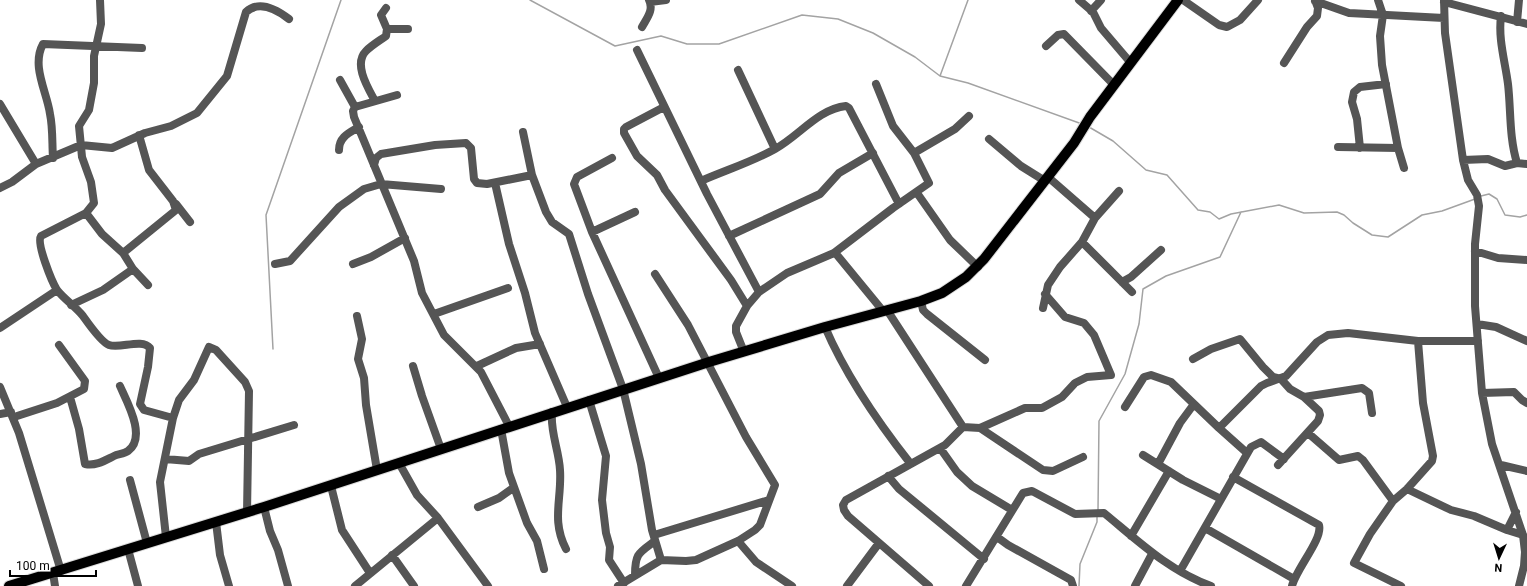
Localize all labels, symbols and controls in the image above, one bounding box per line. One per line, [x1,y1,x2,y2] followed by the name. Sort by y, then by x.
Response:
[1479,538,1519,578] north arrow
[10,552,96,578] scale bar
[16,559,50,573] text: 100 m
[1494,561,1503,574] text: N

